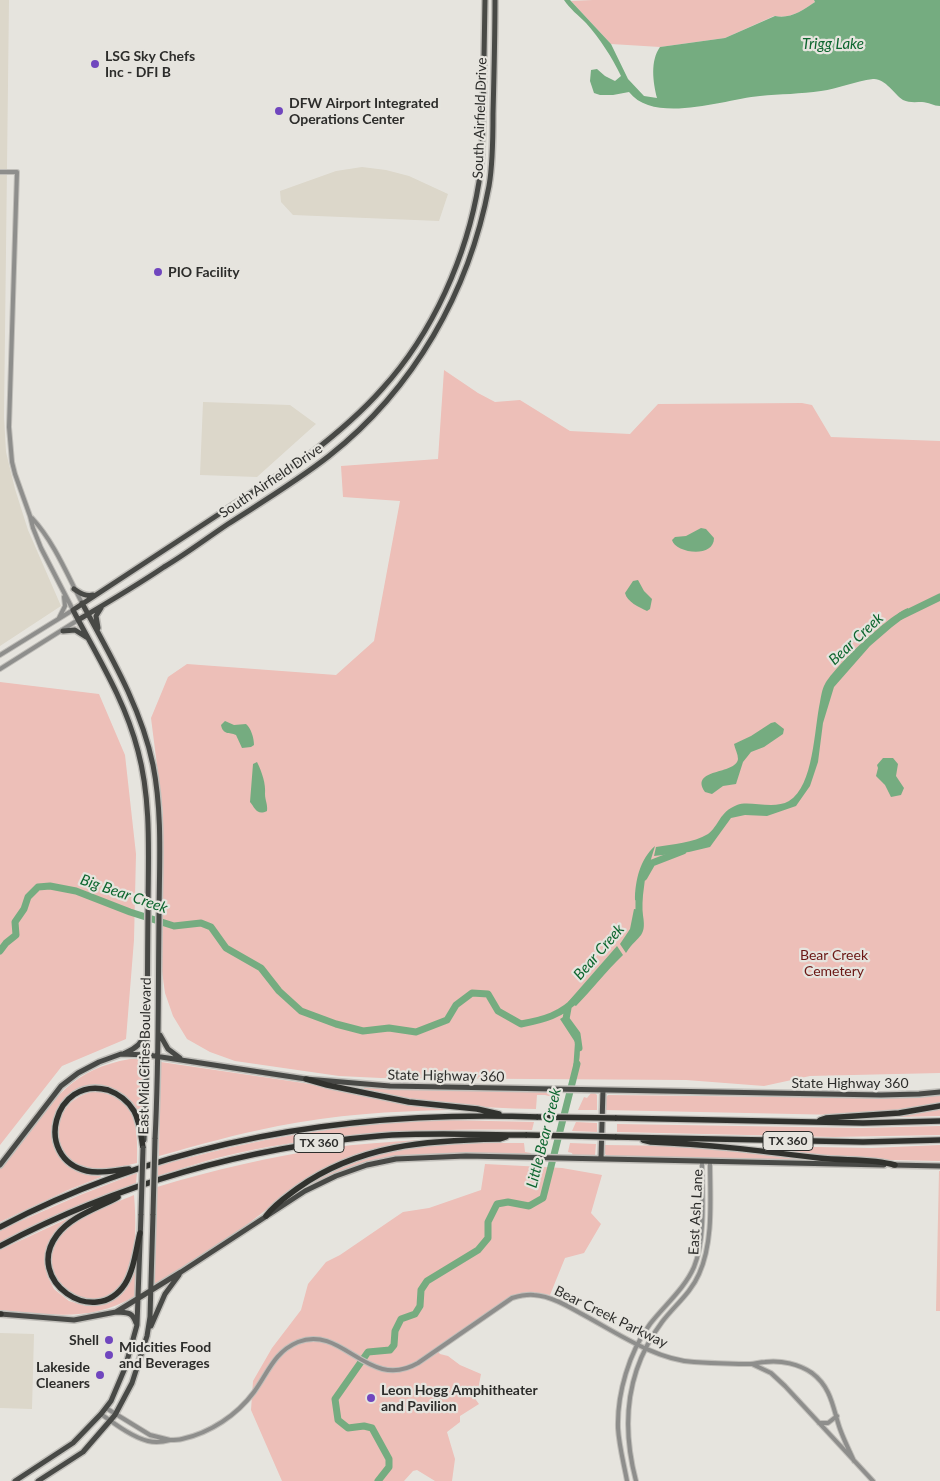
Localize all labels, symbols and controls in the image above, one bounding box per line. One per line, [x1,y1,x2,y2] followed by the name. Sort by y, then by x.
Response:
[802,35,864,53] water label: Trigg Lake
[105,48,195,80] place label: LSG Sky Chefs Inc - DFI B
[469,57,491,179] street label: South Airfield Drive
[89,58,101,70] marker: LSG Sky Chefs Inc - DFI B
[289,95,439,128] place label: DFW Airport Integrated Operations Center
[273,105,285,117] marker: DFW Airport Integrated Operations Center
[168,264,240,280] place label: PIO Facility
[152,266,164,278] marker: PIO Facility
[216,440,326,522] street label: South Airfield Drive
[825,609,887,669] water label: Bear Creek
[78,871,170,917] water label: Big Bear Creek
[570,920,628,984] water label: Bear Creek
[800,947,868,980] park label: Bear Creek Cemetery
[135,977,155,1135] street label: East Mid Cities Boulevard
[387,1067,505,1085] street label: State Highway 360
[792,1075,908,1091] street label: State Highway 360
[523,1086,565,1190] water label: Little Bear Creek
[763,1132,813,1150] road number: TX 360
[294,1134,344,1152] road number: TX 360
[685,1169,707,1255] street label: East Ash Lane
[552,1282,670,1352] street label: Bear Creek Parkway
[69,1332,99,1348] place label: Shell
[103,1334,115,1346] marker: Shell
[119,1339,211,1371] place label: Midcities Food and Beverages
[103,1349,115,1361] marker: Midcities Food and Beverages
[36,1359,90,1391] place label: Lakeside Cleaners
[94,1369,106,1381] marker: Lakeside Cleaners
[381,1382,538,1414] place label: Leon Hogg Amphitheater and Pavilion
[365,1392,377,1404] marker: Leon Hogg Amphitheater and Pavilion

